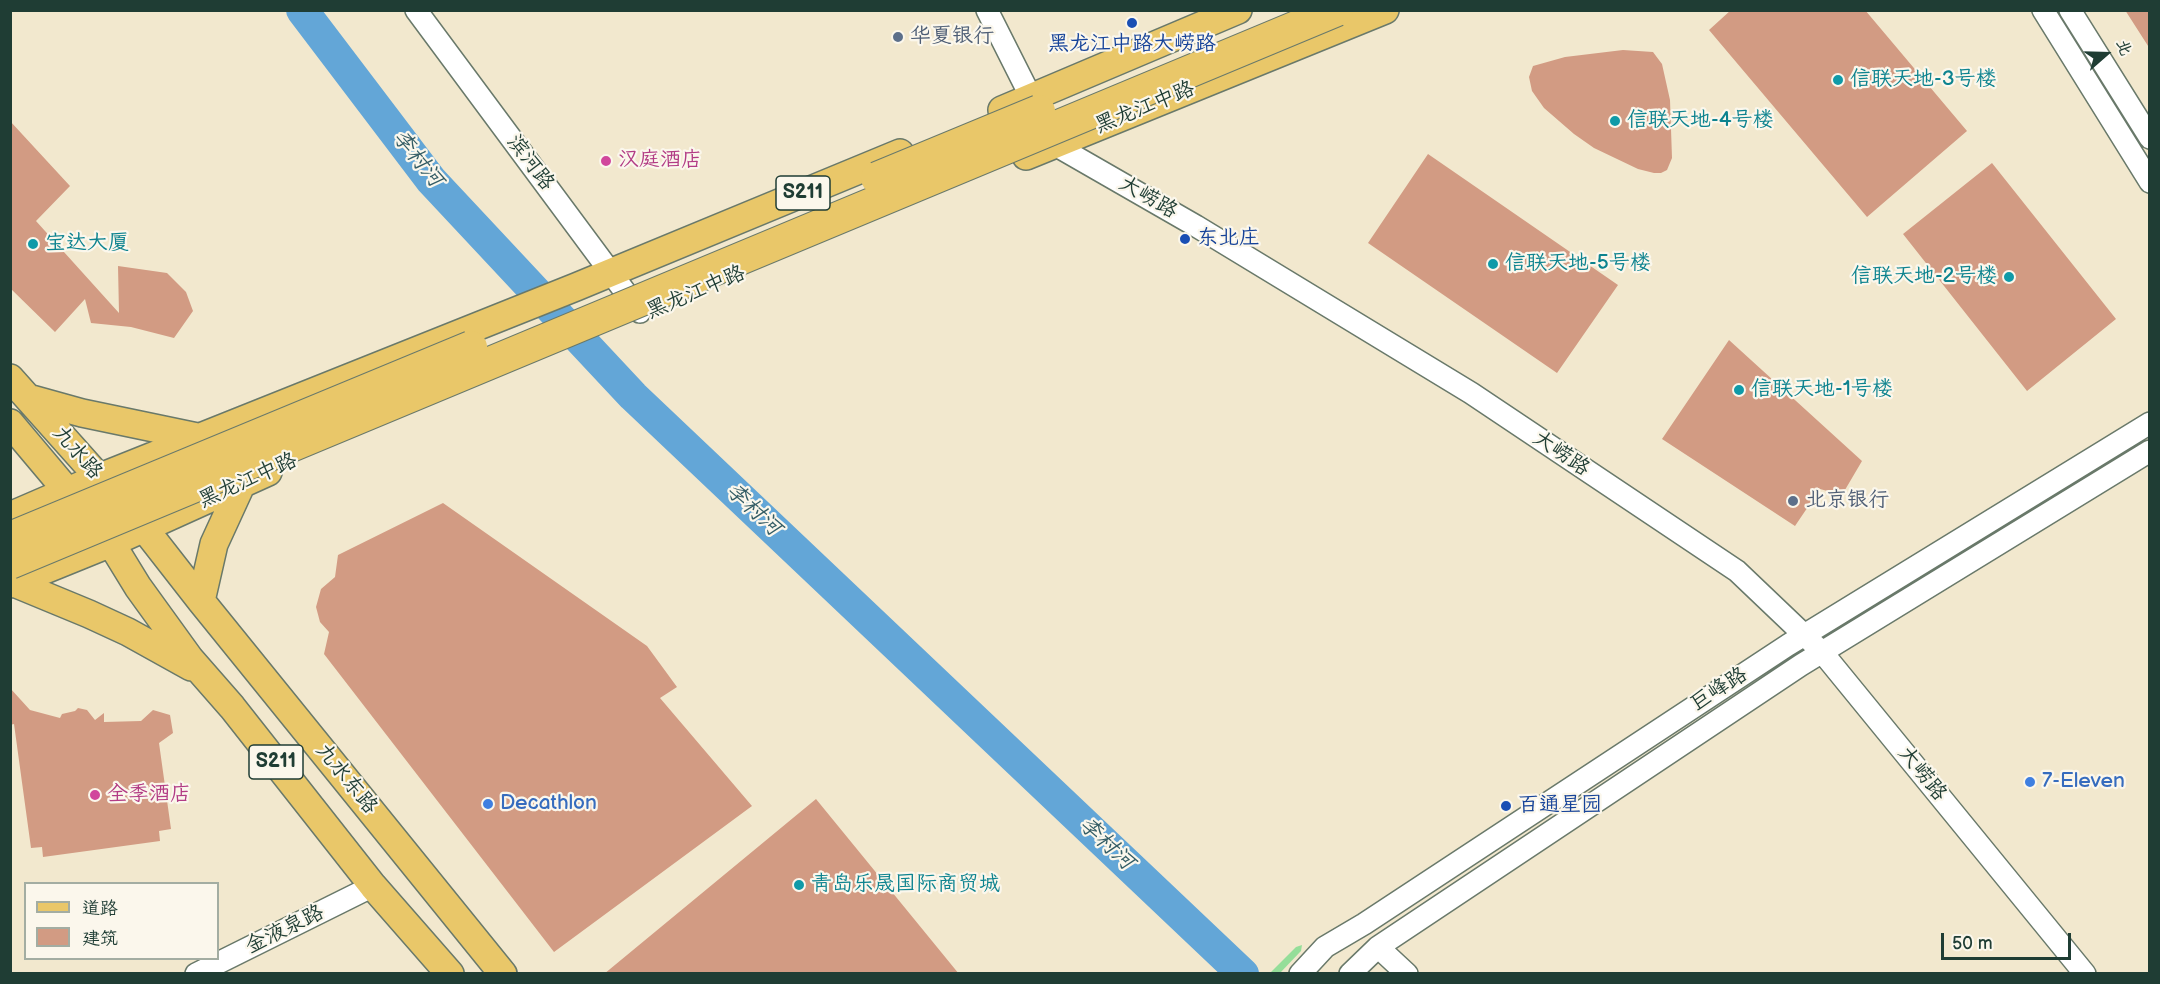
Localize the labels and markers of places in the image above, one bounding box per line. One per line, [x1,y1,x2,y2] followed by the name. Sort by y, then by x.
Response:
[1125,16,1139,30] marker: 黑龙江中路大崂路
[910,24,994,50] place label: 华夏银行
[891,30,905,44] marker: 华夏银行
[1048,32,1216,58] place label: 黑龙江中路大崂路
[1850,67,1997,93] place label: 信联天地-3号楼
[1831,73,1845,87] marker: 信联天地-3号楼
[1627,108,1773,134] place label: 信联天地-4号楼
[1608,114,1622,128] marker: 信联天地-4号楼
[618,148,702,174] place label: 汉庭酒店
[599,154,613,168] marker: 汉庭酒店
[1197,226,1260,252] place label: 东北庄
[45,231,129,257] place label: 宝达大厦
[1178,232,1192,246] marker: 东北庄
[26,237,40,251] marker: 宝达大厦
[1505,251,1651,277] place label: 信联天地-5号楼
[1486,257,1500,271] marker: 信联天地-5号楼
[1851,264,1997,290] place label: 信联天地-2号楼
[2002,270,2016,284] marker: 信联天地-2号楼
[1751,377,1893,403] place label: 信联天地-1号楼
[1732,383,1746,397] marker: 信联天地-1号楼
[1805,488,1889,514] place label: 北京银行
[1786,494,1800,508] marker: 北京银行
[2042,769,2125,795] place label: 7-Eleven
[2023,775,2037,789] marker: 7-Eleven
[107,782,191,808] place label: 全季酒店
[88,788,102,802] marker: 全季酒店
[500,791,597,817] place label: Decathlon
[1518,793,1602,819] place label: 百通星园
[481,797,495,811] marker: Decathlon
[1499,799,1513,813] marker: 百通星园
[811,872,1000,898] place label: 青岛乐晟国际商贸城
[792,878,806,892] marker: 青岛乐晟国际商贸城

